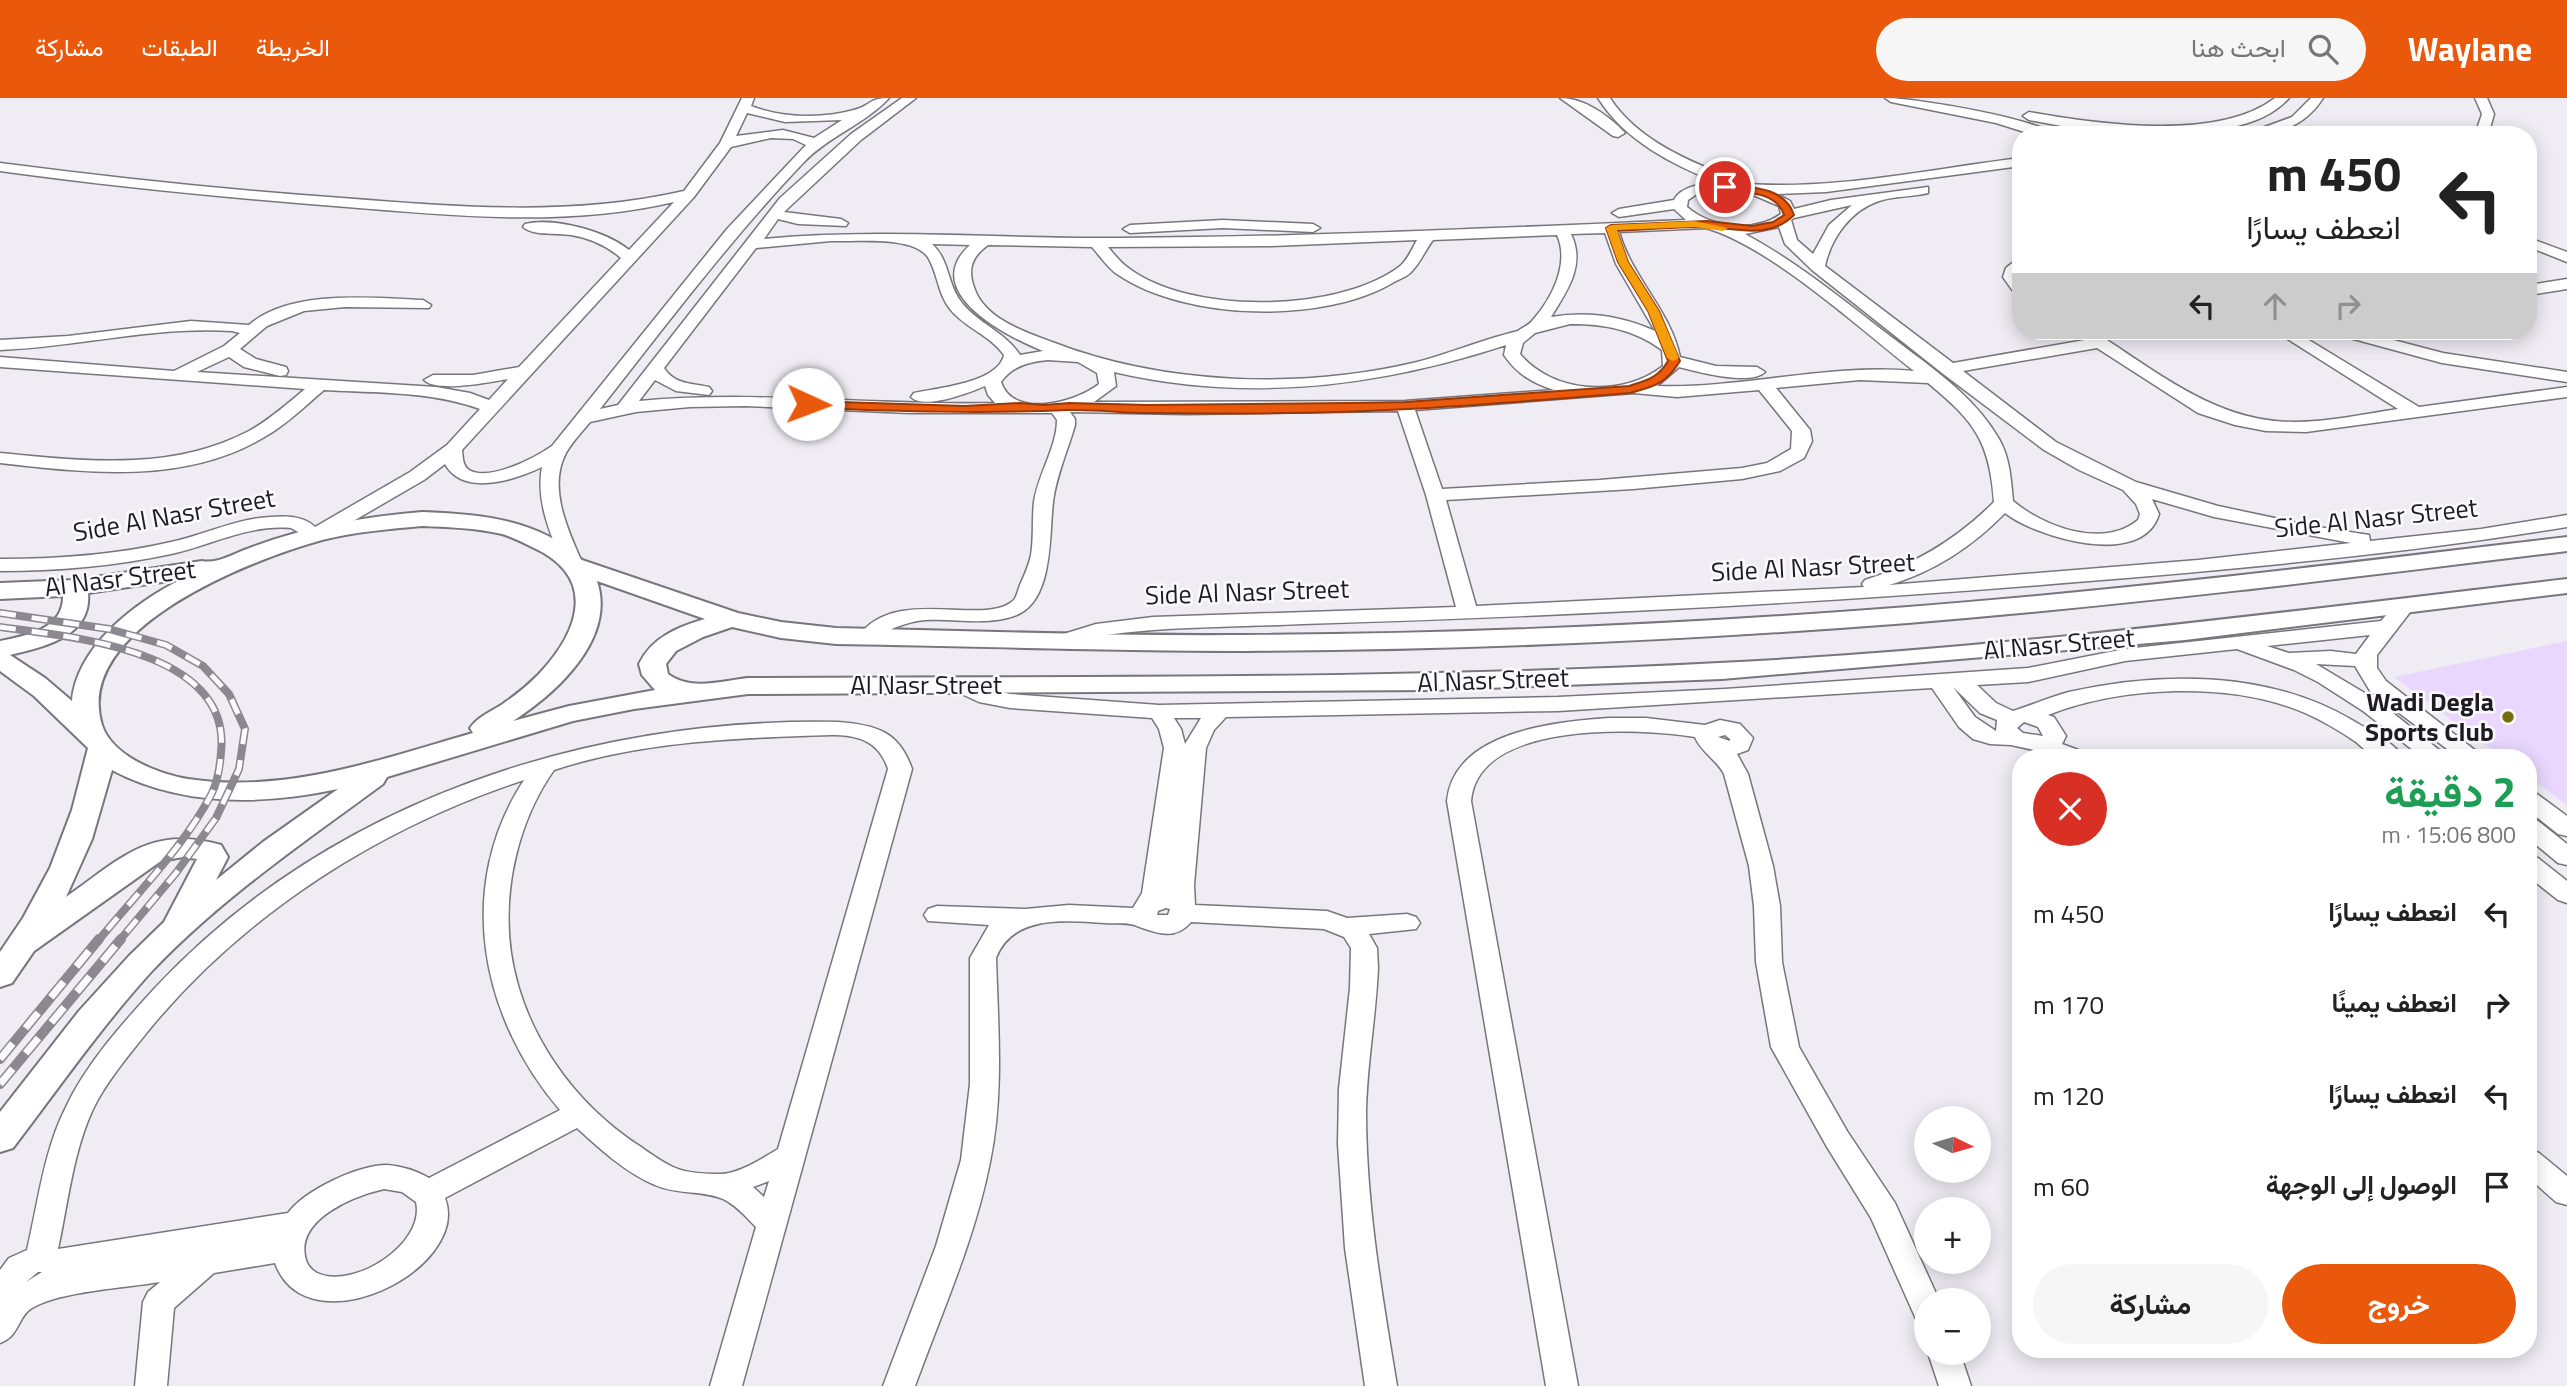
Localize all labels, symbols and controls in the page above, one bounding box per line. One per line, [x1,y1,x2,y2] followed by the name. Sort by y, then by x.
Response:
[1876,18,2366,81] search box
[2408,24,2532,74] text: Waylane
[2191,28,2286,67] text: ابحث هنا
[35,29,103,65] text: مشاركة
[141,29,218,65] text: الطبقات
[256,29,330,65] text: الخريطة
[2304,30,2342,68] icon: search
[2267,135,2401,210] text: 450 m
[2425,154,2516,245] icon: left
[1695,157,1755,217] pin
[1706,168,1744,206] icon: arrive
[2246,203,2401,251] text: انعطف يسارًا
[2183,287,2221,325] icon: left
[2256,287,2294,325] icon: ahead
[2329,287,2367,325] icon: right
[771,367,845,441] position arrow
[70,478,278,551] street label: Side Al Nasr Street
[2272,487,2479,548] street label: Side Al Nasr Street
[1710,542,1916,591] street label: Side Al Nasr Street
[42,549,198,606] street label: Al Nasr Street
[1144,568,1350,615] street label: Side Al Nasr Street
[1982,617,2136,670] street label: Al Nasr Street
[1417,657,1569,702] street label: Al Nasr Street
[850,665,1002,704] street label: Al Nasr Street
[2365,682,2494,751] place label: Wadi Degla Sports Club
[2500,709,2516,725] marker: Wadi Degla Sports Club
[2384,759,2516,823] text: 2 دقيقة
[2033,772,2107,846] button: close
[2381,817,2516,852] text: 800 m · 15:06
[2328,892,2457,931] text: انعطف يسارًا
[2033,894,2104,933] text: 450 m
[2478,895,2516,933] icon: left
[2331,983,2457,1022] text: انعطف يمينًا
[2033,985,2104,1024] text: 170 m
[2478,986,2516,1024] icon: right
[2328,1074,2457,1113] text: انعطف يسارًا
[2033,1076,2104,1115] text: 120 m
[2478,1077,2516,1115] icon: left
[1914,1106,1992,1183] north arrow
[1914,1106,1991,1365] map controls
[2266,1165,2457,1204] text: الوصول إلى الوجهة
[2033,1167,2090,1206] text: 60 m
[2478,1168,2516,1206] icon: arrive
[1914,1197,1991,1274] button: +
[2033,1264,2268,1344] button: مشاركة
[2282,1264,2516,1344] button: خروج
[1914,1288,1991,1365] button: −

